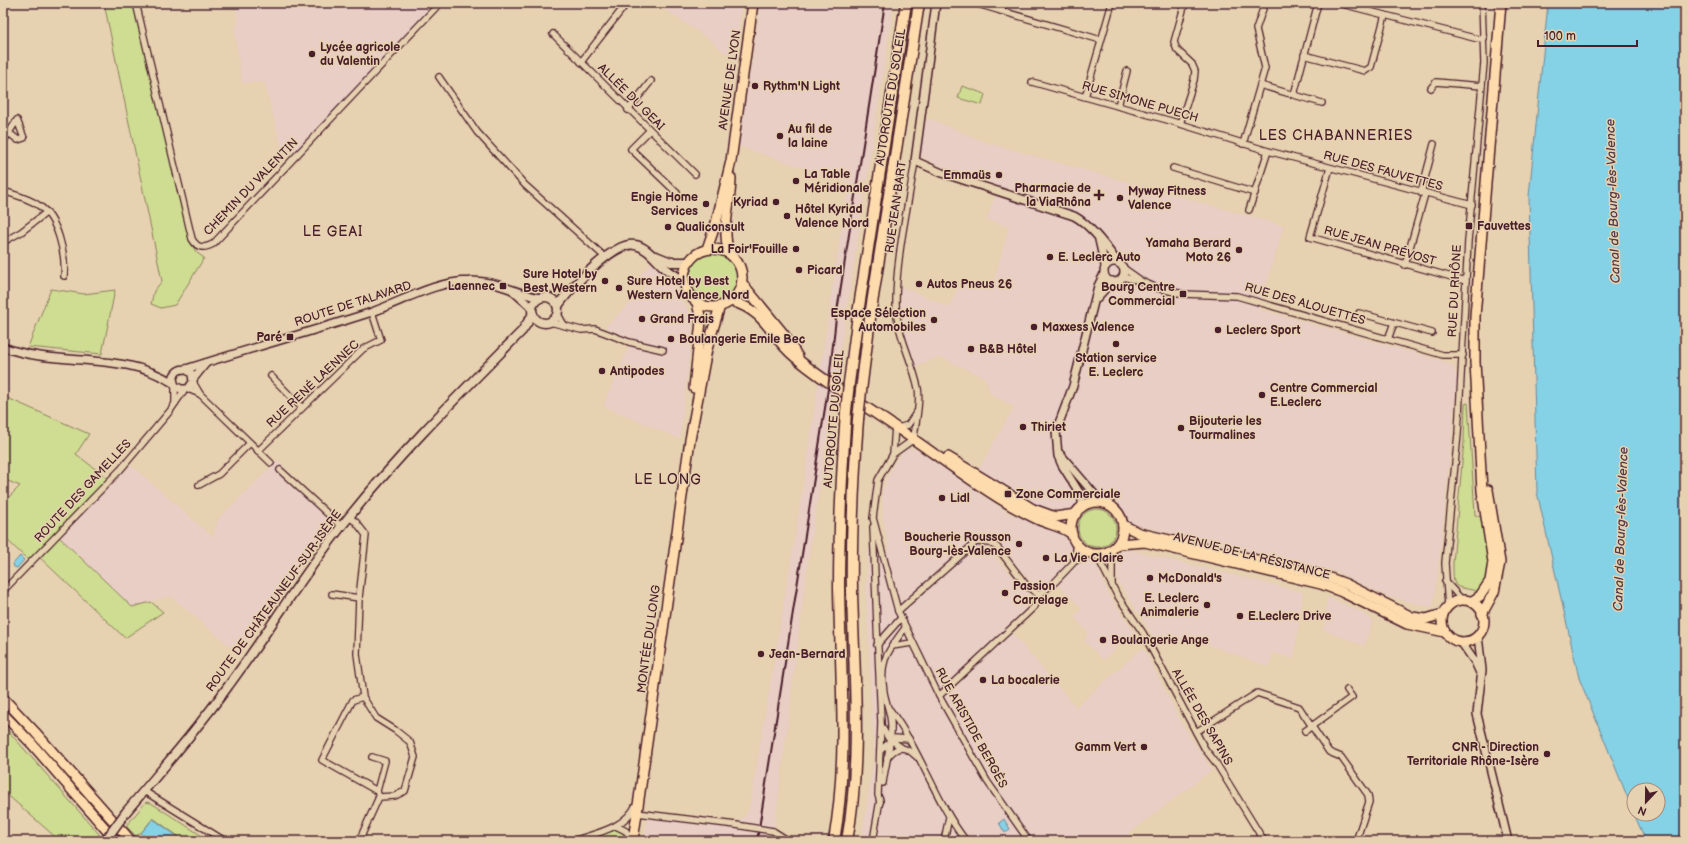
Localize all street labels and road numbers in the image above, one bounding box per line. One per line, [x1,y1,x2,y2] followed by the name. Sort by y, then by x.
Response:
[873,27,909,167] street label: AUTOROUTE DU SOLEIL
[716,29,744,131] street label: AVENUE DE LYON
[594,60,669,134] street label: ALLÉE DU GEAI
[1080,78,1200,126] street label: RUE SIMONE PUECH
[201,135,301,239] street label: CHEMIN DU VALENTIN
[1322,148,1444,194] street label: RUE DES FAUVETTES
[882,159,910,254] street label: RUE JEAN BART
[1322,222,1439,269] street label: RUE JEAN PRÉVOST
[1444,244,1465,338] street label: RUE DU RHÔNE
[293,278,414,330] street label: ROUTE DE TALAVARD
[1243,280,1367,328] street label: RUE DES ALOUETTES
[263,336,363,431] street label: RUE RENÉ LAENNEC
[820,349,848,489] street label: AUTOROUTE DU SOLEIL
[31,436,135,546] street label: ROUTE DES GAMELLES
[201,506,345,695] street label: ROUTE DE CHÂTEAUNEUF-SUR-ISÈRE
[1172,528,1332,583] street label: AVENUE DE LA RÉSISTANCE
[633,584,664,694] street label: MONTÉE DU LONG
[932,664,1012,791] street label: RUE ARISTIDE BERGÈS
[1168,666,1237,768] street label: ALLÉE DES SAPINS

